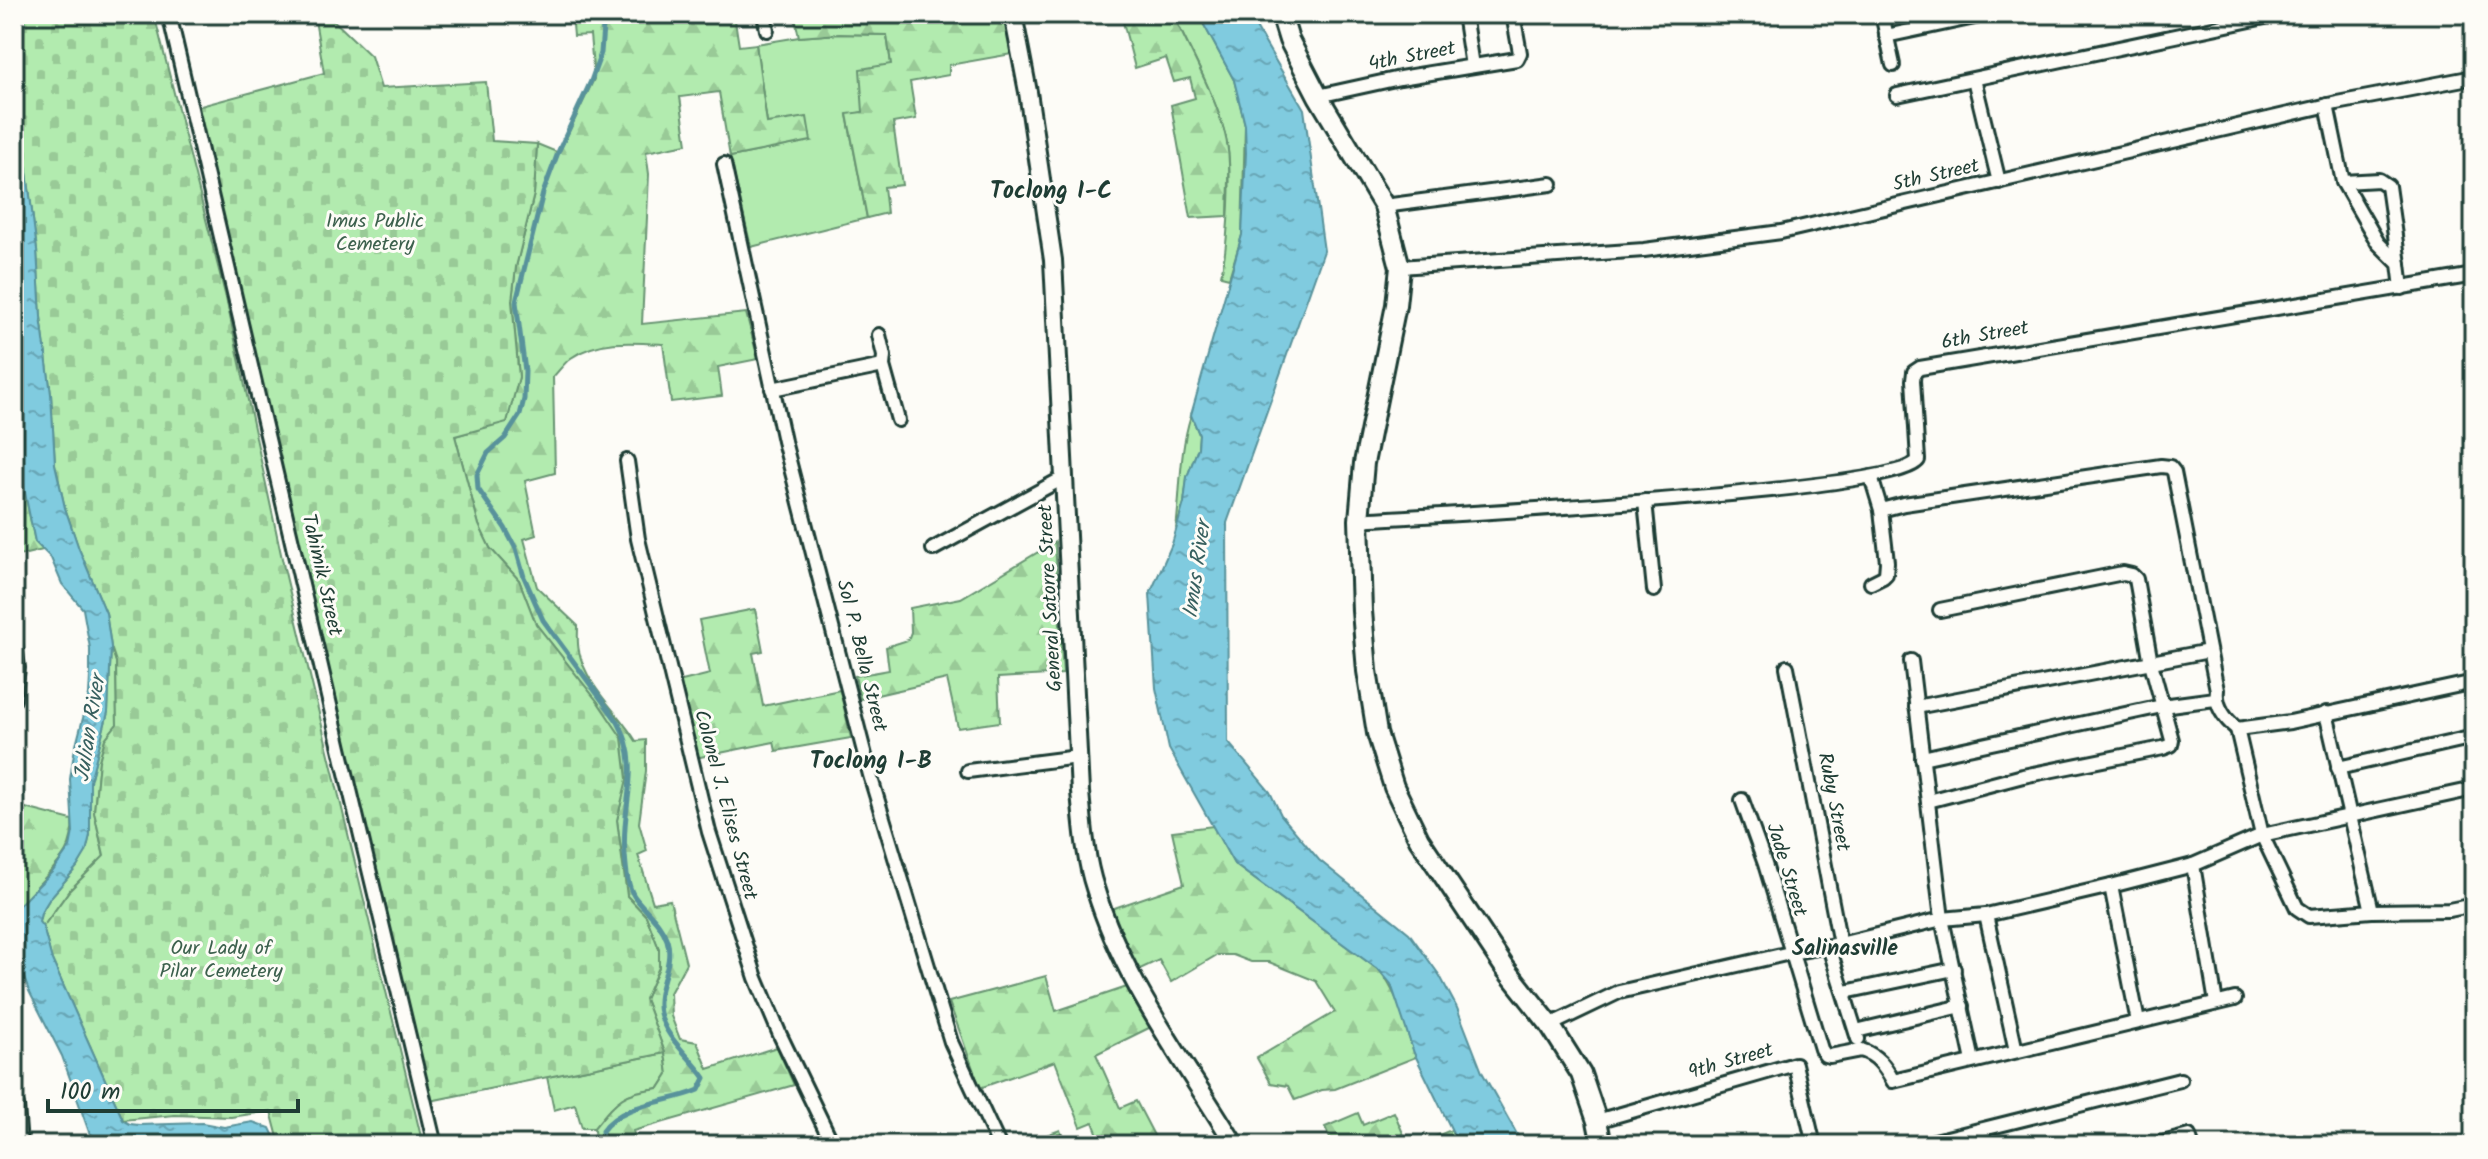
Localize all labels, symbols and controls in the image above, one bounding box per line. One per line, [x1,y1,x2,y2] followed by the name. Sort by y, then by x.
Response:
[1366,33,1459,81] street label: 4th Street
[1890,150,1983,201] street label: 5th Street
[990,172,1112,211] district label: Toclong I-C
[326,206,424,261] park label: Imus Public Cemetery
[1939,313,2032,359] street label: 6th Street
[1030,503,1072,693] street label: General Satorre Street
[291,511,351,639] street label: Tahimik Street
[1174,515,1223,621] water label: Imus River
[827,576,895,736] street label: Sol P. Bella Street
[65,669,117,785] water label: Julian River
[684,706,766,904] street label: Colonel J. Elises Street
[810,742,932,781] district label: Toclong I-B
[1808,750,1858,854] street label: Ruby Street
[1757,819,1815,921] street label: Jade Street
[1792,932,1898,967] district label: Salinasville
[159,933,283,988] park label: Our Lady of Pilar Cemetery
[1685,1035,1777,1089] street label: 9th Street
[48,1063,298,1113] scale bar
[60,1073,120,1112] text: 100 m

